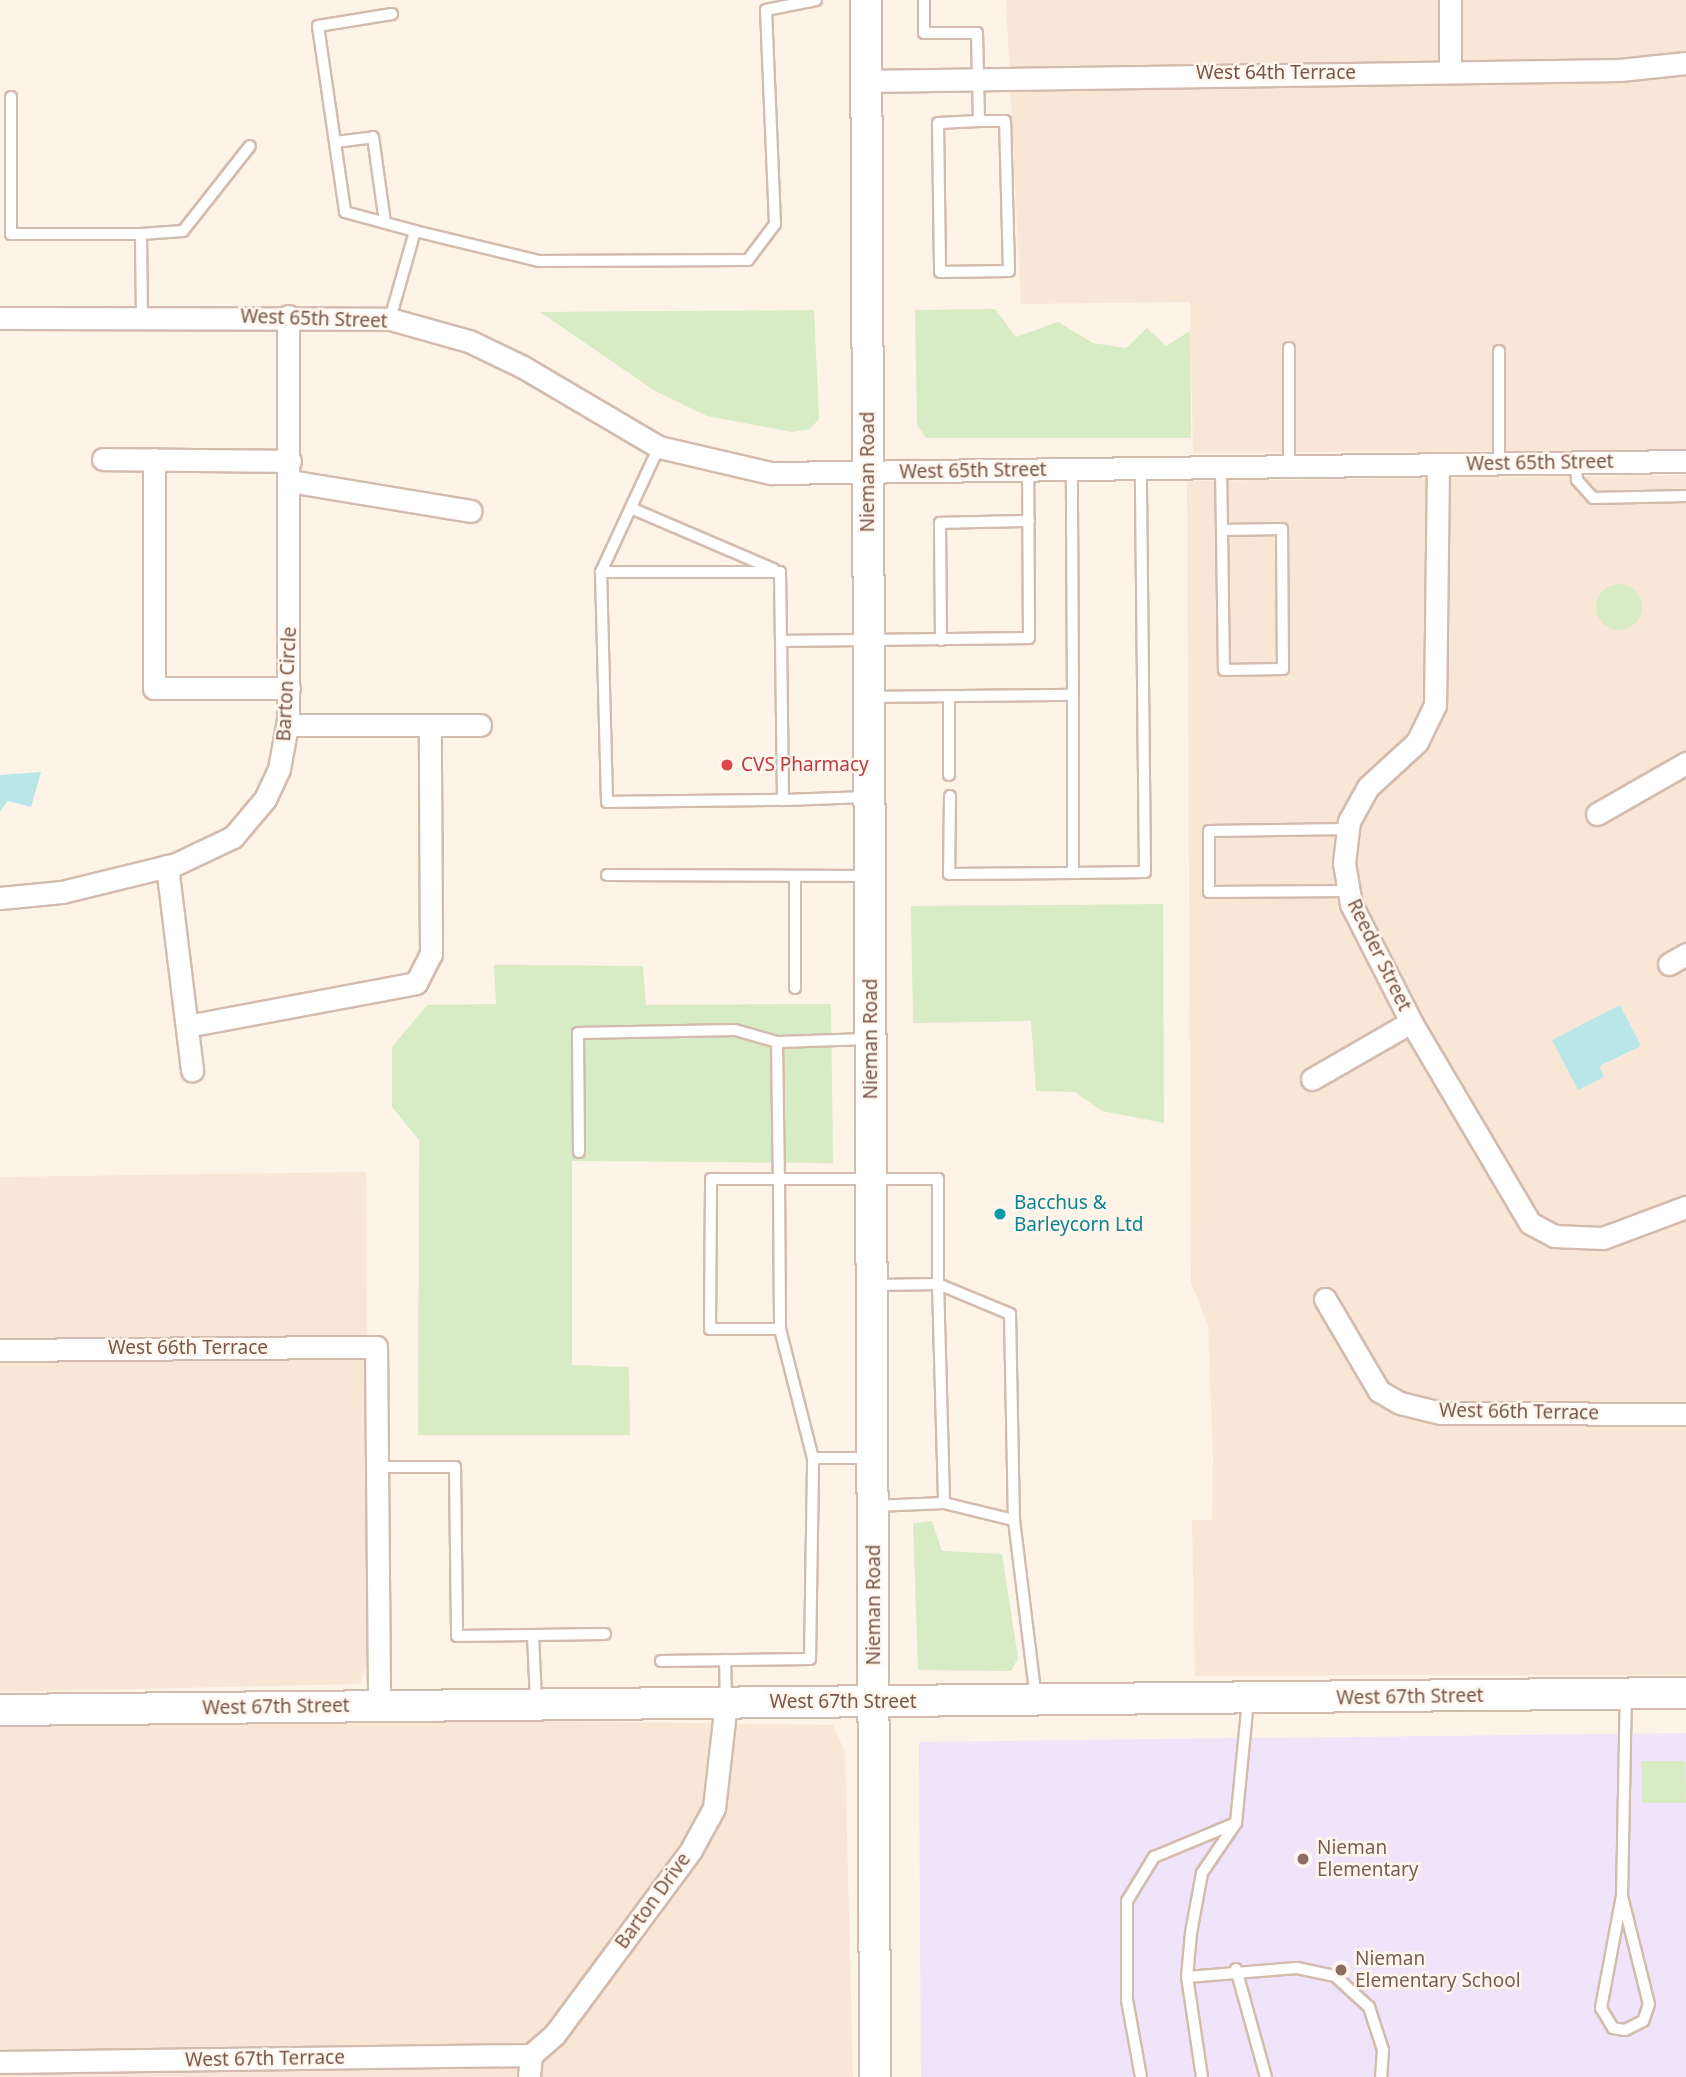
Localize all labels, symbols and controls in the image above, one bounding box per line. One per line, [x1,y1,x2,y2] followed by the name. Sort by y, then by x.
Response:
[1196,62,1356,84] street label: West 64th Terrace
[240,305,388,333] street label: West 65th Street
[857,412,879,532] street label: Nieman Road
[1466,450,1614,476] street label: West 65th Street
[899,458,1047,484] street label: West 65th Street
[273,626,301,742] street label: Barton Circle
[741,754,869,776] place label: CVS Pharmacy
[719,757,735,773] marker: CVS Pharmacy
[1342,895,1416,1015] street label: Reeder Street
[860,979,882,1099] street label: Nieman Road
[1014,1192,1143,1236] place label: Bacchus & Barleycorn Ltd
[992,1206,1008,1222] marker: Bacchus & Barleycorn Ltd
[108,1337,268,1359] street label: West 66th Terrace
[1439,1399,1599,1425] street label: West 66th Terrace
[863,1545,885,1665] street label: Nieman Road
[1336,1684,1484,1710] street label: West 67th Street
[769,1691,917,1713] street label: West 67th Street
[202,1694,350,1720] street label: West 67th Street
[1317,1837,1418,1881] place label: Nieman Elementary
[611,1849,695,1953] street label: Barton Drive
[1295,1851,1311,1867] marker: Nieman Elementary
[1355,1948,1521,1992] place label: Nieman Elementary School
[1333,1962,1349,1978] marker: Nieman Elementary School
[185,2046,345,2072] street label: West 67th Terrace

